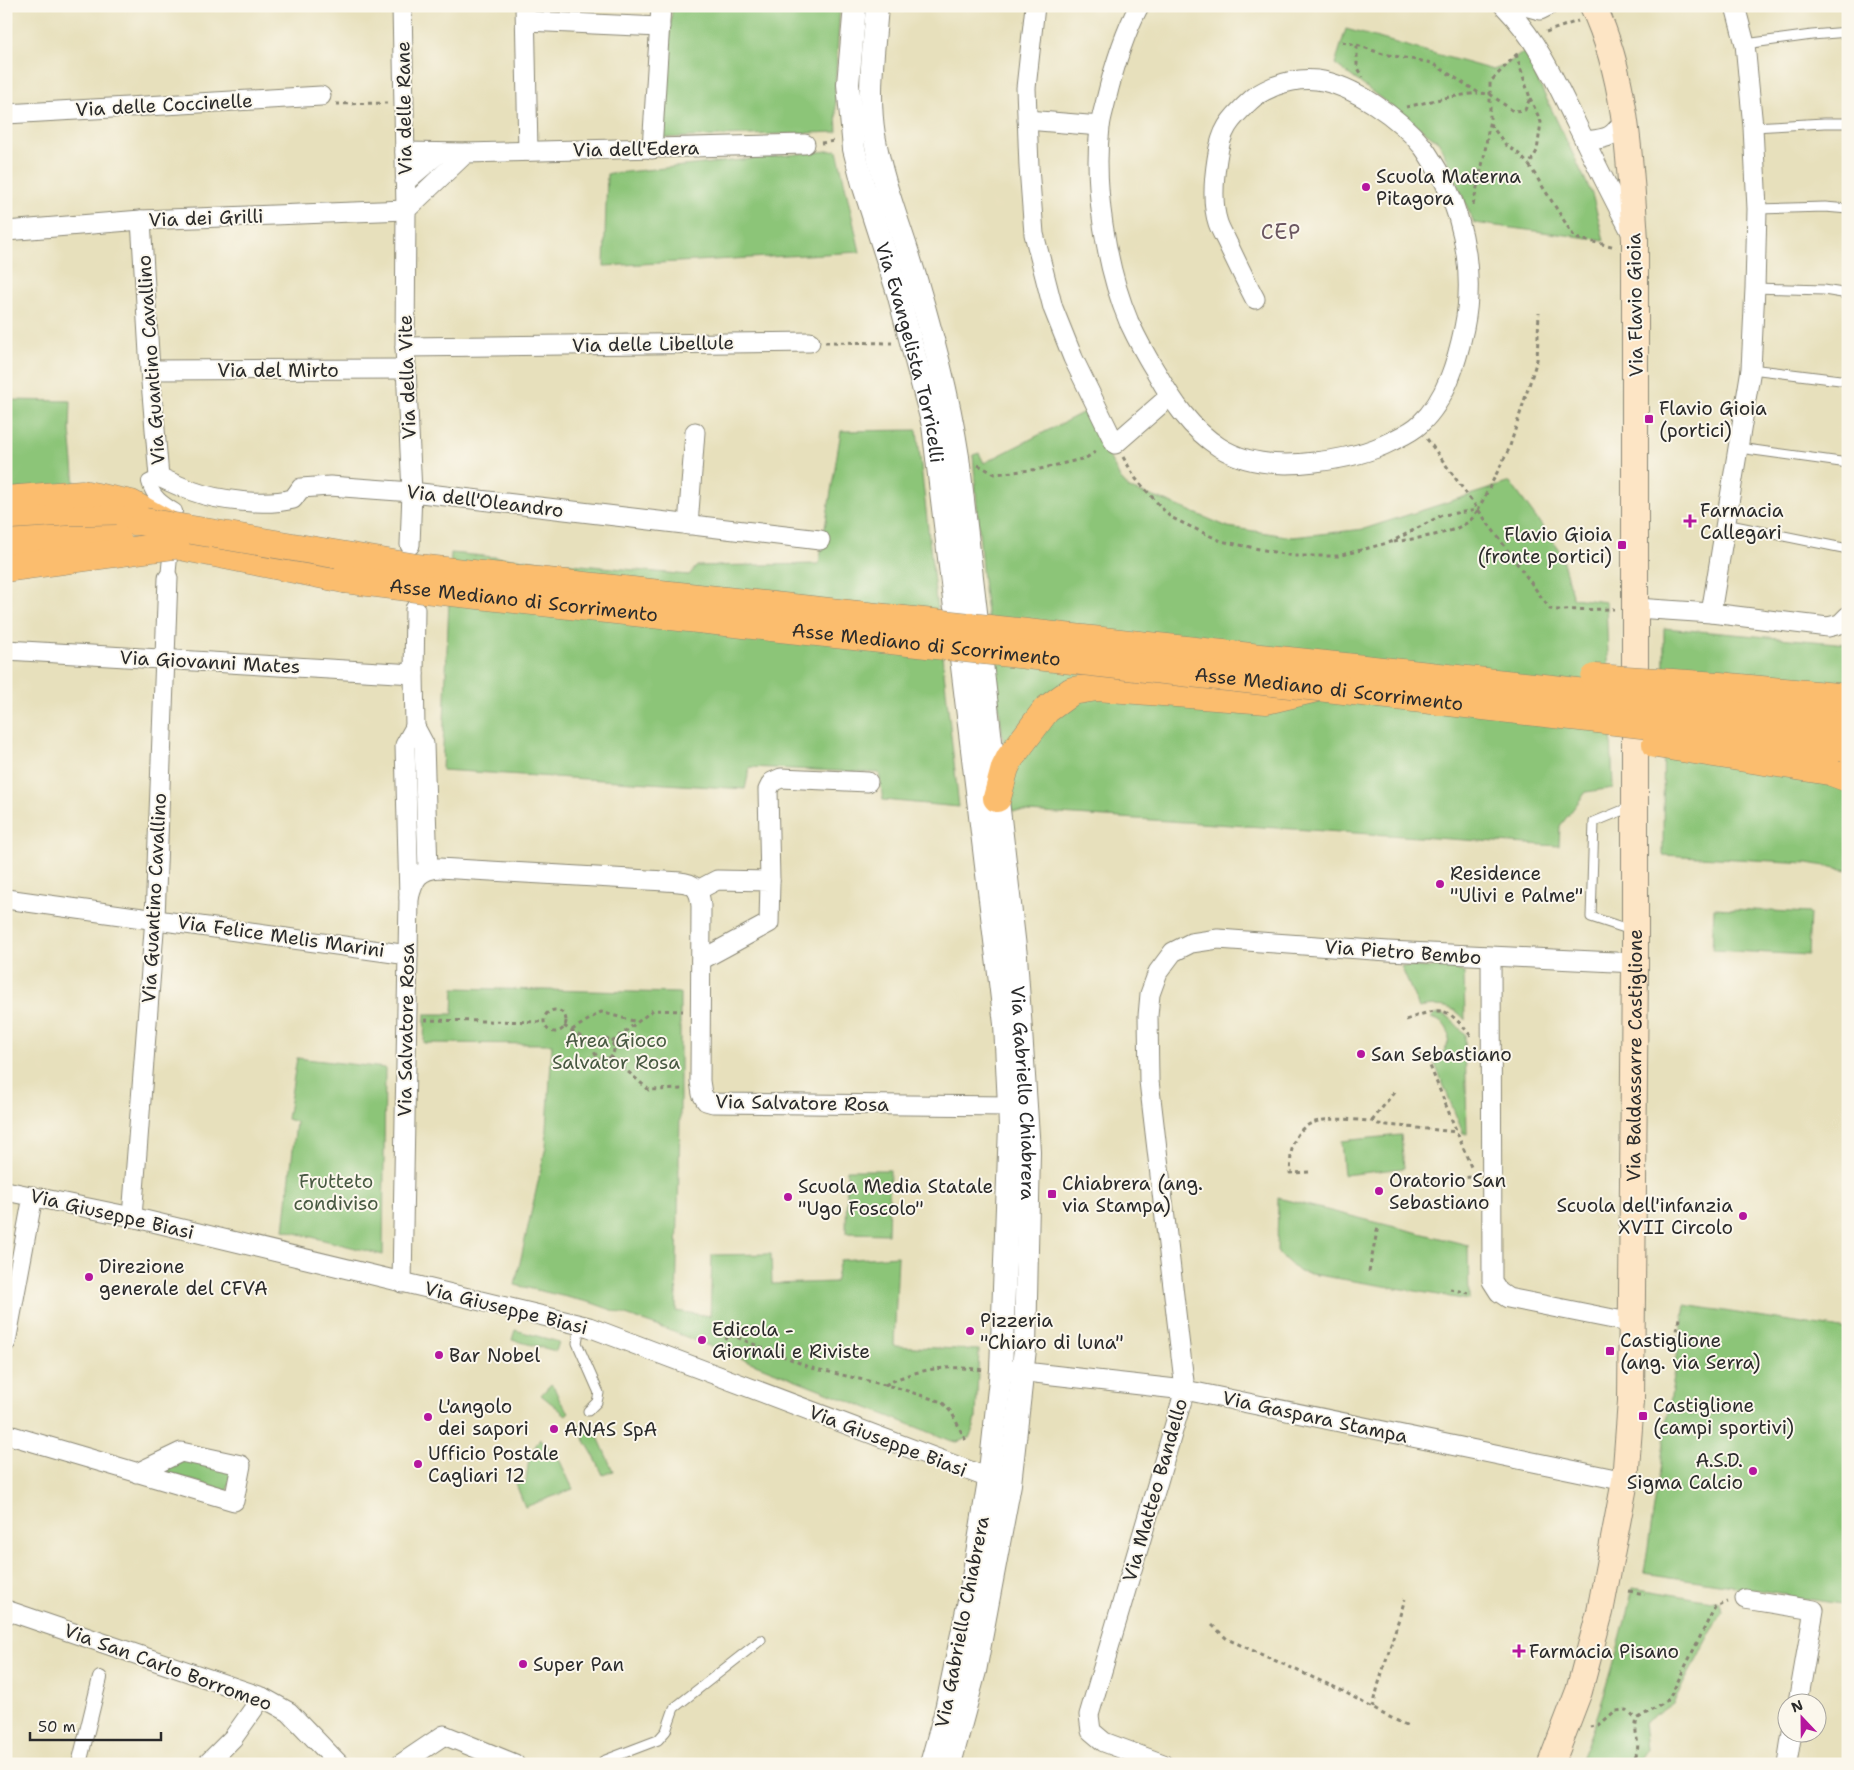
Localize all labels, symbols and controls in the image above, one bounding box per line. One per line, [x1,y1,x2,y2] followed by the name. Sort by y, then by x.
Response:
[390,41,418,175] street label: Via delle Rane
[75,88,253,122] street label: Via delle Coccinelle
[573,135,700,163] street label: Via dell'Edera
[1376,164,1521,211] place label: Scuola Materna Pitagora
[1360,181,1372,193] marker: Scuola Materna Pitagora
[148,204,264,232] street label: Via dei Grilli
[1261,218,1301,246] district label: CEP
[1621,233,1649,377] street label: Via Flavio Gioia
[870,239,950,464] street label: Via Evangelista Torricelli
[131,254,171,466] street label: Via Guantino Cavallino
[392,314,422,440] street label: Via della Vite
[572,330,734,358] street label: Via delle Libellule
[217,358,339,383] street label: Via del Mirto
[1659,396,1767,443] place label: Flavio Gioia (portici)
[1643,413,1655,425] marker: Flavio Gioia (portici)
[405,479,565,523] street label: Via dell'Oleandro
[1700,498,1784,545] place label: Farmacia Callegari
[1684,515,1696,527] marker: Farmacia Callegari
[1477,522,1612,569] place label: Flavio Gioia (fronte portici)
[1616,539,1628,551] marker: Flavio Gioia (fronte portici)
[388,572,659,627] street label: Asse Mediano di Scorrimento
[791,617,1062,671] street label: Asse Mediano di Scorrimento
[119,645,301,679] street label: Via Giovanni Mates
[1193,661,1465,716] street label: Asse Mediano di Scorrimento
[136,792,172,1004] street label: Via Guantino Cavallino
[1450,861,1583,908] place label: Residence "Ulivi e Palme"
[1434,878,1446,890] marker: Residence "Ulivi e Palme"
[176,909,386,963] street label: Via Felice Melis Marini
[1621,929,1648,1182] street label: Via Baldassarre Castiglione
[1324,934,1482,970] street label: Via Pietro Bembo
[392,943,420,1117] street label: Via Salvatore Rosa
[1005,985,1042,1201] street label: Via Gabriello Chiabrera
[552,1028,680,1075] park label: Area Gioco Salvator Rosa
[1371,1042,1512,1067] place label: San Sebastiano
[1355,1048,1367,1060] marker: San Sebastiano
[715,1089,889,1117] street label: Via Salvatore Rosa
[1389,1168,1506,1215] place label: Oratorio San Sebastiano
[293,1169,379,1216] park label: Frutteto condiviso
[1062,1171,1203,1218] place label: Chiabrera (ang. via Stampa)
[798,1174,993,1221] place label: Scuola Media Statale "Ugo Foscolo"
[28,1183,196,1245] street label: Via Giuseppe Biasi
[1373,1185,1385,1197] marker: Oratorio San Sebastiano
[1046,1188,1058,1200] marker: Chiabrera (ang. via Stampa)
[782,1191,794,1203] marker: Scuola Media Statale "Ugo Foscolo"
[1557,1193,1733,1240] place label: Scuola dell'infanzia XVII Circolo
[1737,1210,1749,1222] marker: Scuola dell'infanzia XVII Circolo
[99,1254,268,1301] place label: Direzione generale del CFVA
[83,1271,95,1283] marker: Direzione generale del CFVA
[422,1276,590,1340] street label: Via Giuseppe Biasi
[980,1308,1124,1355] place label: Pizzeria "Chiaro di luna"
[712,1317,870,1364] place label: Edicola - Giornali e Riviste
[964,1325,976,1337] marker: Pizzeria "Chiaro di luna"
[1620,1328,1761,1375] place label: Castiglione (ang. via Serra)
[696,1334,708,1346] marker: Edicola - Giornali e Riviste
[449,1343,540,1368] place label: Bar Nobel
[1604,1345,1616,1357] marker: Castiglione (ang. via Serra)
[433,1349,445,1361] marker: Bar Nobel
[1220,1385,1410,1449] street label: Via Gaspara Stampa
[1653,1393,1794,1440] place label: Castiglione (campi sportivi)
[438,1394,529,1441] place label: L'angolo dei sapori
[1117,1395,1193,1585] street label: Via Matteo Bandello
[805,1399,971,1483] street label: Via Giuseppe Biasi
[1637,1410,1649,1422] marker: Castiglione (campi sportivi)
[422,1411,434,1423] marker: L'angolo dei sapori
[564,1417,658,1442] place label: ANAS SpA
[548,1423,560,1435] marker: ANAS SpA
[428,1441,559,1488] place label: Ufficio Postale Cagliari 12
[1627,1448,1743,1495] place label: A.S.D. Sigma Calcio
[412,1458,424,1470] marker: Ufficio Postale Cagliari 12
[1747,1465,1759,1477] marker: A.S.D. Sigma Calcio
[929,1514,995,1730] street label: Via Gabriello Chiabrera
[60,1618,276,1716] street label: Via San Carlo Borromeo
[1529,1639,1679,1664] place label: Farmacia Pisano
[1513,1645,1525,1657] marker: Farmacia Pisano
[533,1652,624,1677] place label: Super Pan
[517,1658,529,1670] marker: Super Pan
[1776,1692,1826,1742] north arrow
[1789,1696,1806,1716] text: N
[30,1710,161,1742] scale bar
[38,1717,76,1737] text: 50 m

